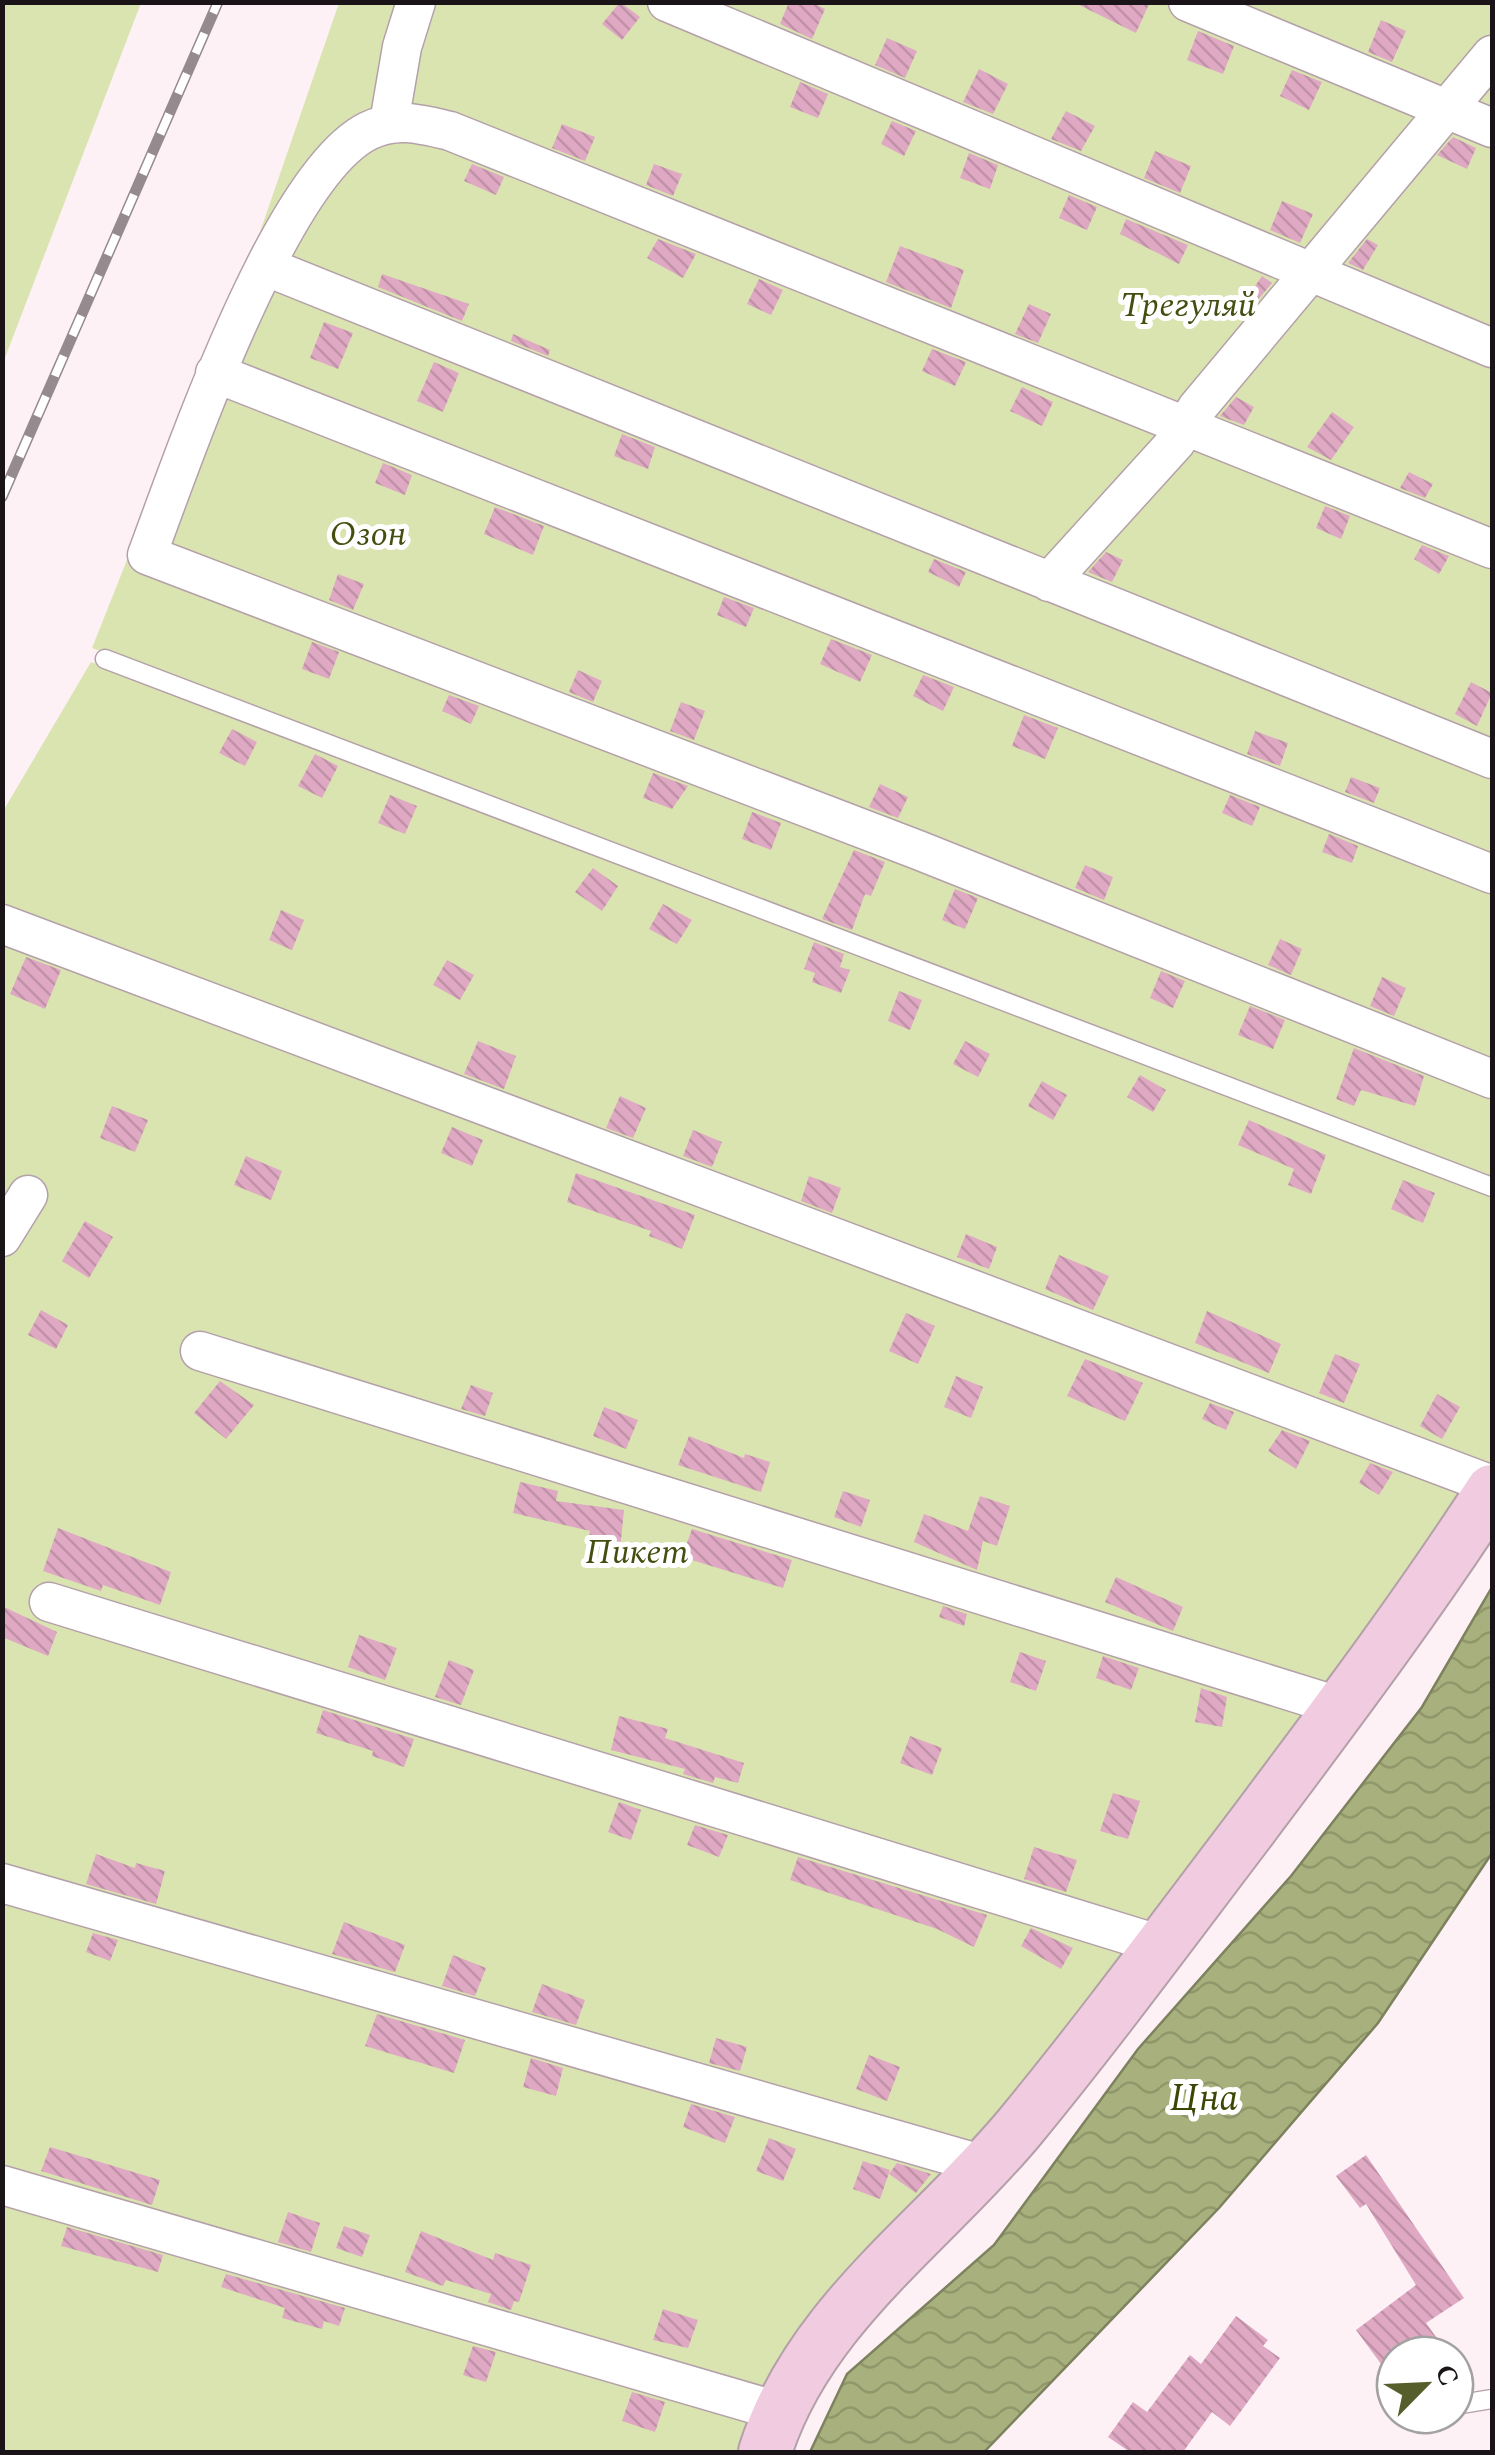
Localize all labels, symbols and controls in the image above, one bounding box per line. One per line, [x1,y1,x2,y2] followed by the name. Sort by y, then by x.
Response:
[1120,279,1256,332] park label: Трегуляй
[330,508,406,561] park label: Озон
[585,1526,689,1579] park label: Пикет
[1170,2070,1238,2128] water label: Цна
[1375,2335,1475,2435] north arrow
[1423,2358,1470,2393] text: С

